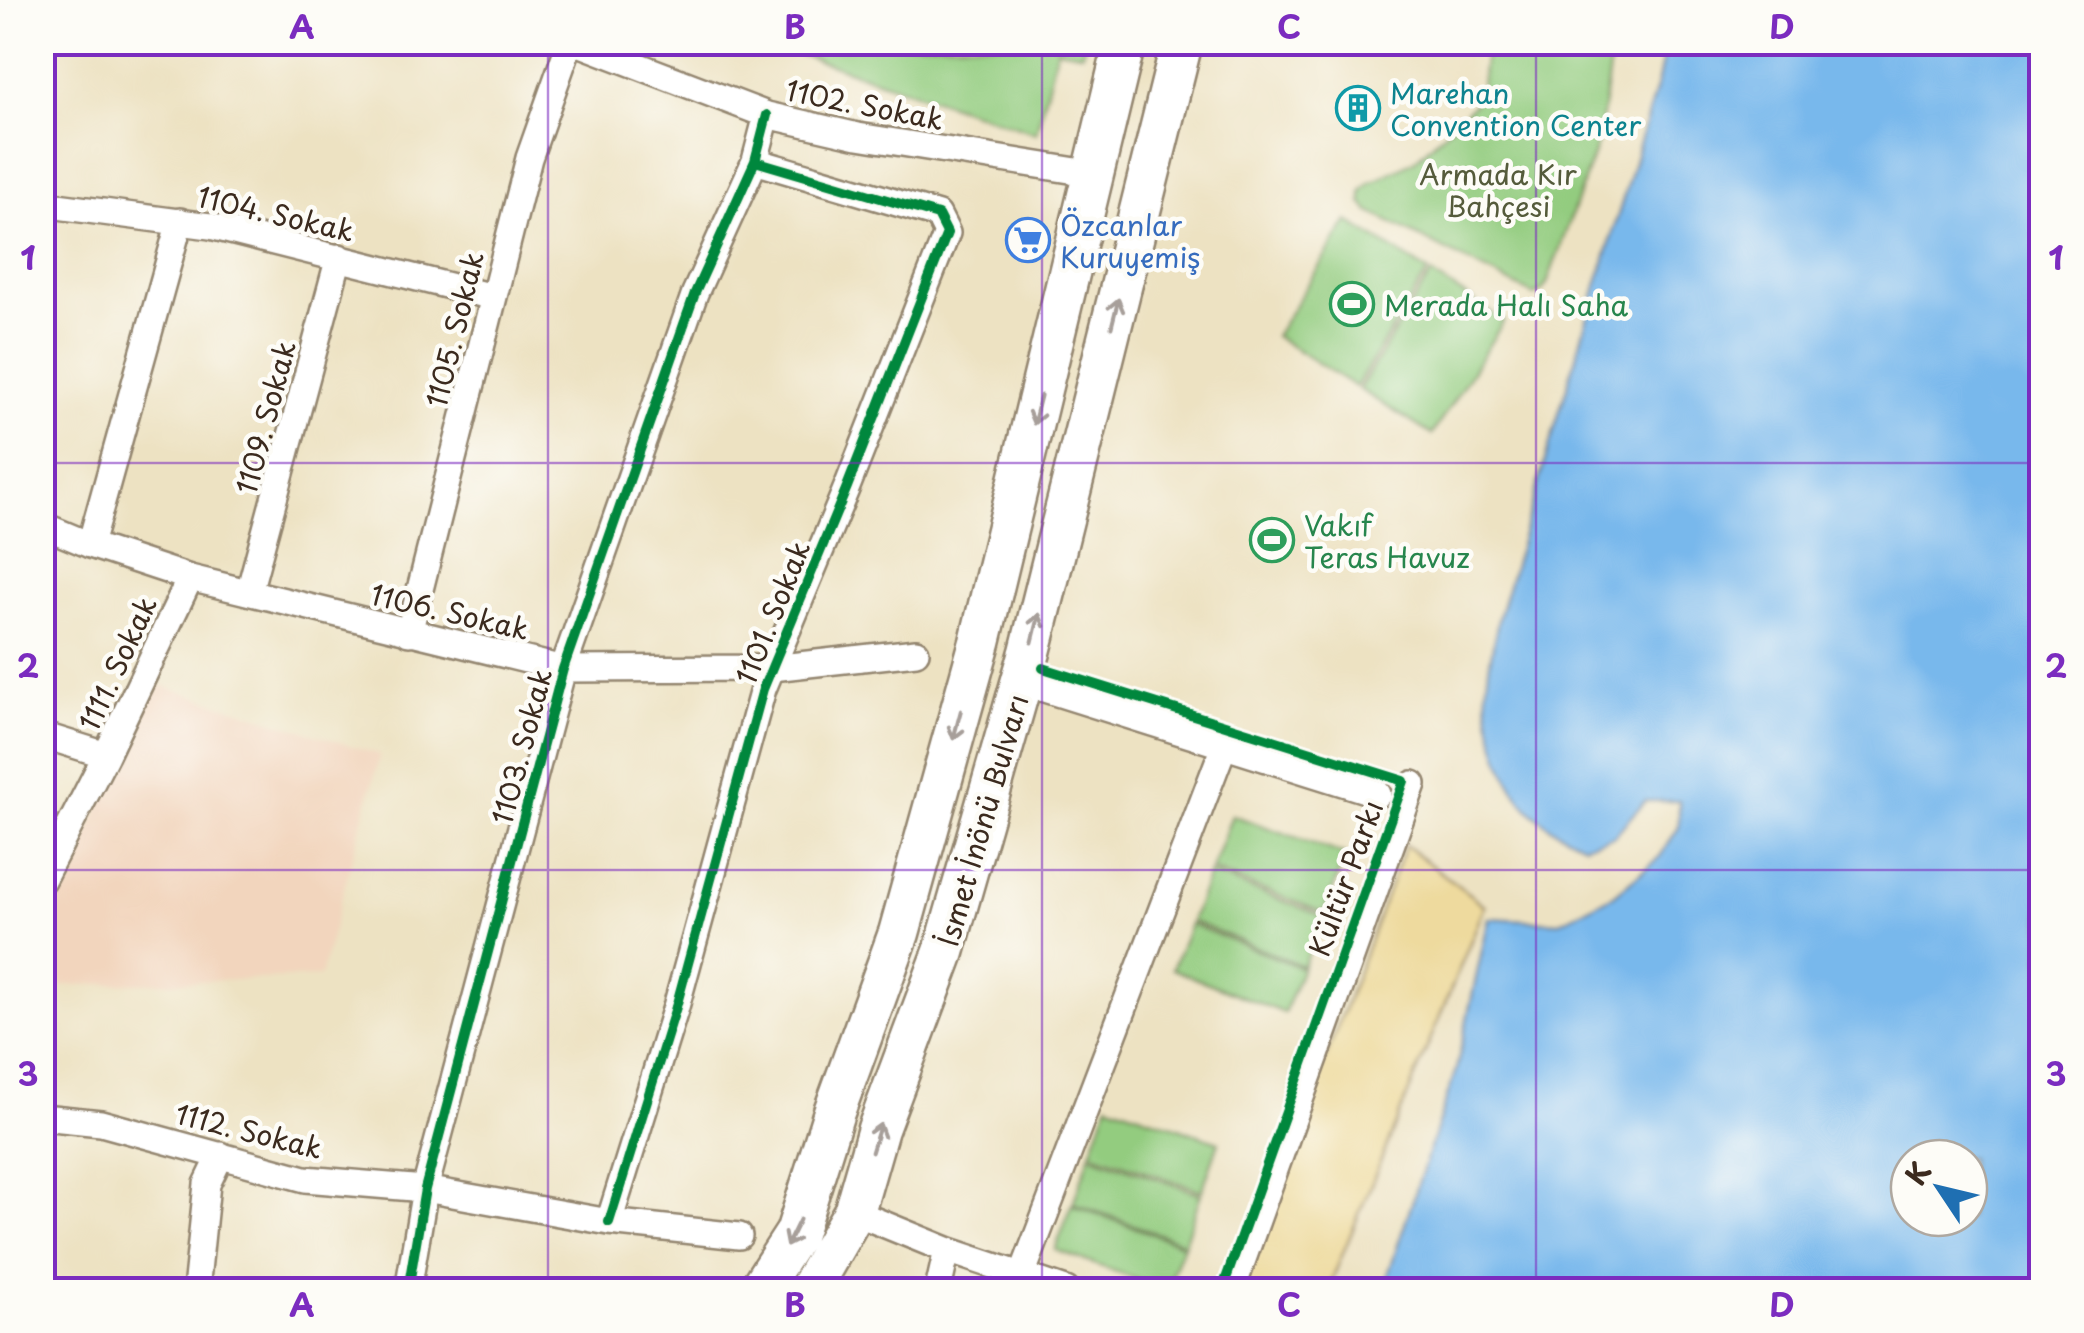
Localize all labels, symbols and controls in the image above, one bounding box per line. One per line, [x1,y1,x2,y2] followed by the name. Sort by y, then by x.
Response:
[289,2,315,50] text: A
[784,2,806,50] text: B
[1277,2,1301,50] text: C
[1769,2,1795,50] text: D
[783,68,947,140] street label: 1102. Sokak
[1390,71,1641,146] place label: Marehan Convention Center
[1335,85,1381,131] building icon: Marehan Convention Center
[1419,152,1577,227] park label: Armada Kır Bahçesi
[193,174,359,252] street label: 1104. Sokak
[1060,203,1200,278] place label: Özcanlar Kuruyemiş
[1005,217,1051,263] supermarket icon: Özcanlar Kuruyemiş
[20,233,36,281] text: 1
[2048,233,2064,281] text: 1
[414,247,494,411] street label: 1105. Sokak
[1329,281,1375,327] sports icon: Merada Halı Saha
[1384,283,1629,326] place label: Merada Halı Saha
[1106,298,1125,329] one-way arrow
[224,336,306,498] street label: 1109. Sokak
[1027,393,1045,425] one-way arrow
[1304,503,1470,578] place label: Vakıf Teras Havuz
[1249,517,1295,563] sports icon: Vakıf Teras Havuz
[724,534,820,690] street label: 1101. Sokak
[367,572,533,650] street label: 1106. Sokak
[67,589,167,737] street label: 1111. Sokak
[1028,613,1046,645] one-way arrow
[17,641,39,689] text: 2
[2045,641,2067,689] text: 2
[480,664,562,828] street label: 1103. Sokak
[925,689,1039,951] street label: İsmet İnönü Bulvarı
[947,708,965,740] one-way arrow
[1297,794,1393,962] street label: Kültür Parkı
[18,1049,38,1097] text: 3
[2046,1049,2066,1097] text: 3
[171,1091,327,1169] street label: 1112. Sokak
[868,1123,886,1154] one-way arrow
[1889,1138,1989,1238] north arrow
[1894,1152,1941,1194] text: K
[783,1218,802,1248] one-way arrow
[289,1280,315,1328] text: A
[784,1280,806,1328] text: B
[1277,1280,1301,1328] text: C
[1769,1280,1795,1328] text: D

